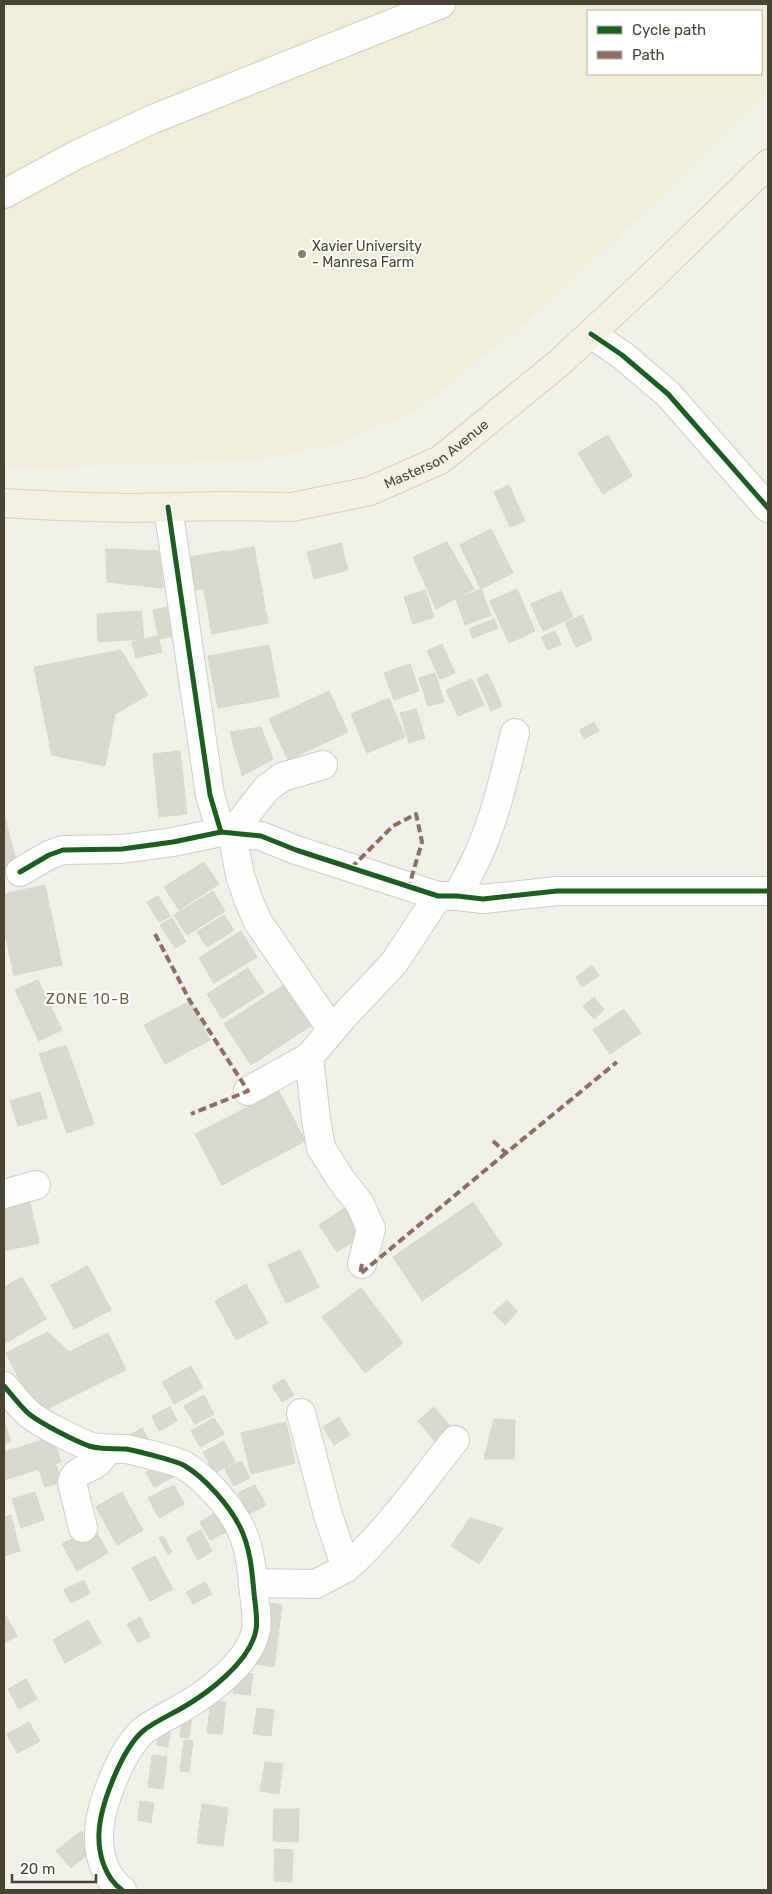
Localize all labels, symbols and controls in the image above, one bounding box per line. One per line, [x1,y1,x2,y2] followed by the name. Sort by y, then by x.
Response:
[587,10,762,75] legend
[632,21,706,39] text: Cycle path
[632,46,665,64] text: Path
[312,238,422,271] place label: Xavier University - Manresa Farm
[296,248,308,260] marker: Xavier University - Manresa Farm
[381,415,492,492] street label: Masterson Avenue
[46,990,130,1008] district label: ZONE 10-B
[12,1852,96,1884] scale bar
[20,1860,55,1878] text: 20 m

